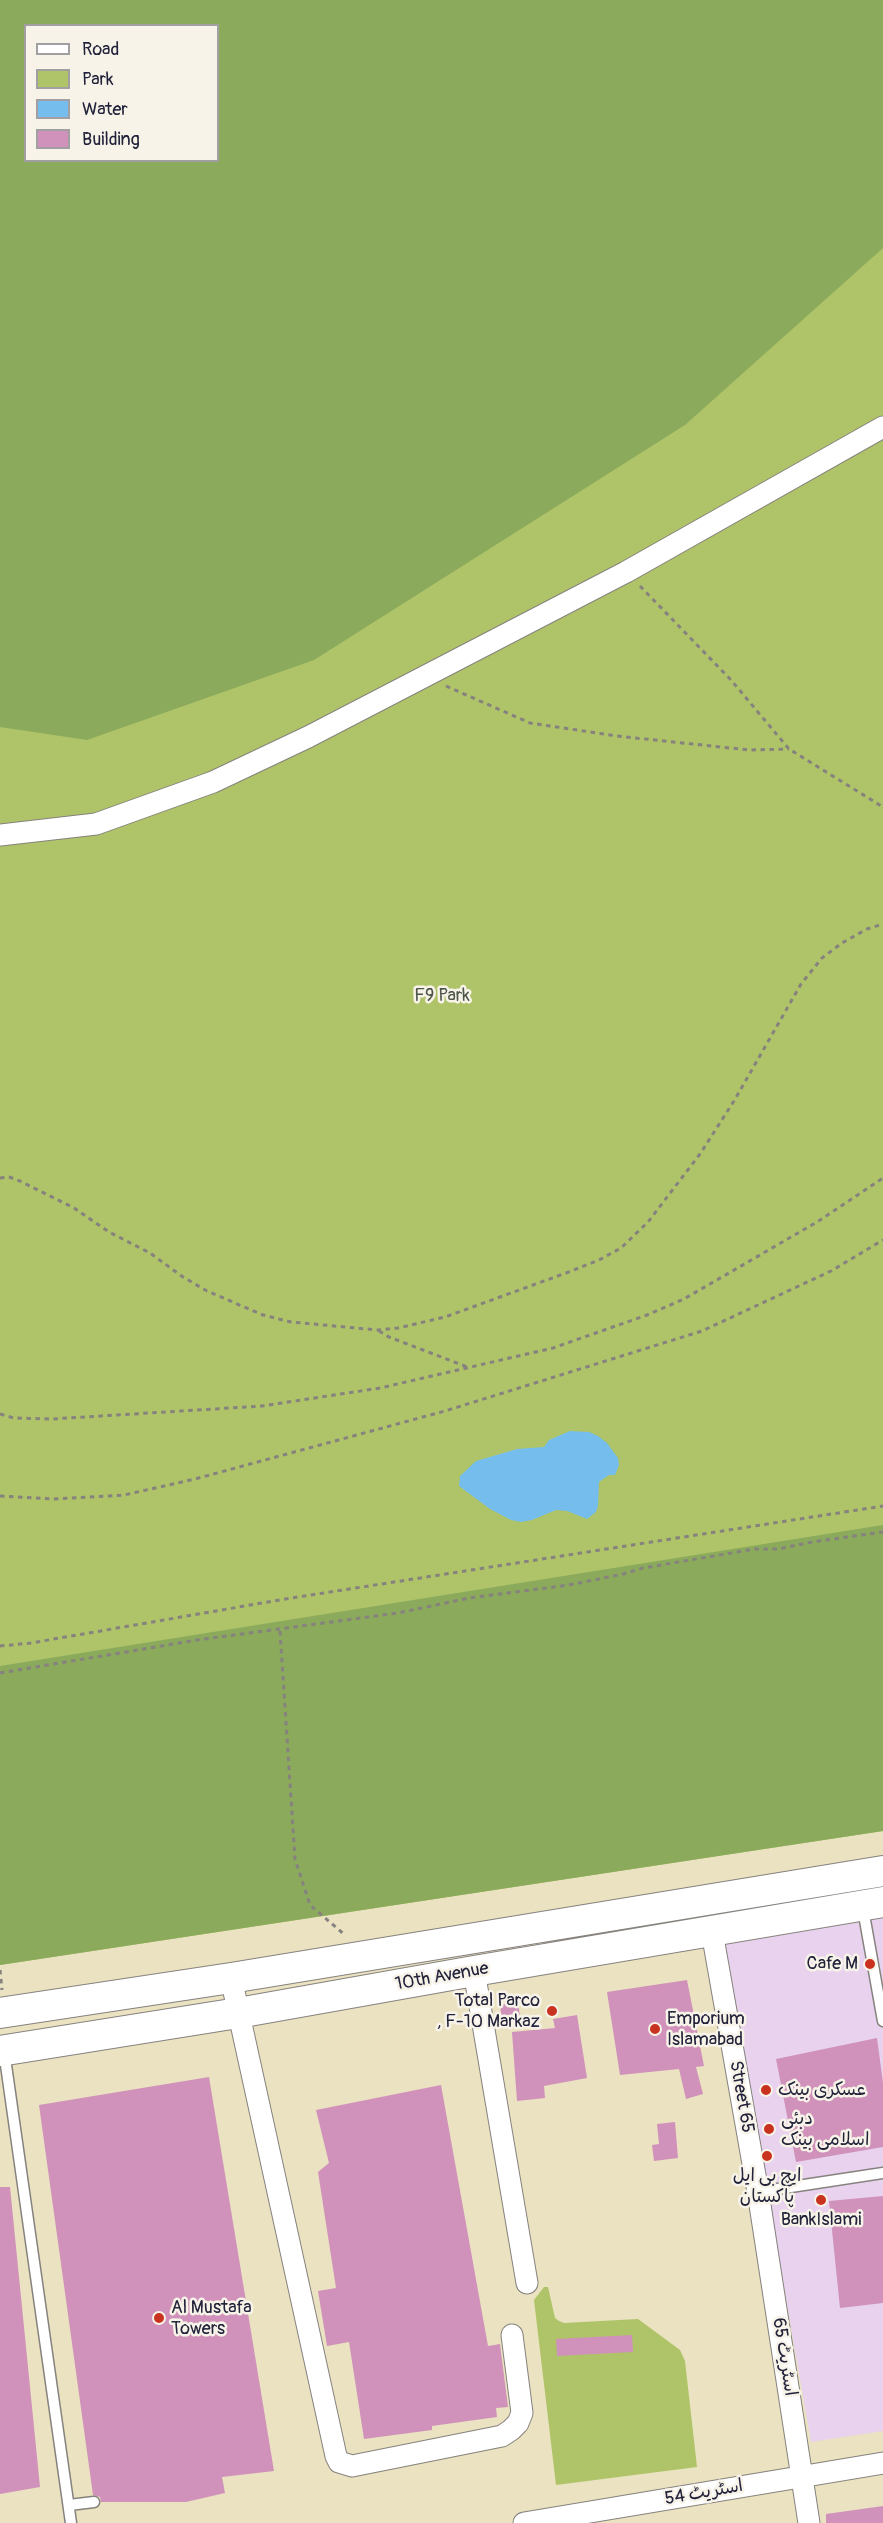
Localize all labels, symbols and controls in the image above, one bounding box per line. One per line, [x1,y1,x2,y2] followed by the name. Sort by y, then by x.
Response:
[24,24,219,162] legend
[82,38,119,61] text: Road
[82,68,114,91] text: Park
[82,98,128,121] text: Water
[82,128,140,151] text: Building
[414,985,470,1007] park label: F9 Park
[807,1953,858,1975] place label: Cafe M
[863,1957,877,1971] marker: Cafe M
[394,1958,490,1996] street label: 10th Avenue
[437,1990,540,2032] place label: Total Parco , F-10 Markaz
[545,2004,559,2018] marker: Total Parco , F-10 Markaz
[667,2008,745,2050] place label: Emporium Islamabad
[648,2022,662,2036] marker: Emporium Islamabad
[724,2059,758,2135] street label: Street 65
[778,2079,866,2101] place label: عسکری بینک
[759,2083,773,2097] marker: عسکری بینک
[781,2108,869,2150] place label: دبئی اسلامی بینک
[762,2122,776,2136] marker: دبئی اسلامی بینک
[760,2149,774,2163] marker: ایچ بی ایل پاکستان
[733,2165,801,2208] place label: ایچ بی ایل پاکستان
[814,2193,828,2207] marker: BankIslami
[781,2209,861,2231] place label: BankIslami
[171,2297,252,2340] place label: Al Mustafa Towers
[152,2311,166,2325] marker: Al Mustafa Towers
[767,2316,801,2398] street label: اسٹریٹ 65
[663,2476,745,2510] street label: اسٹریٹ 54

